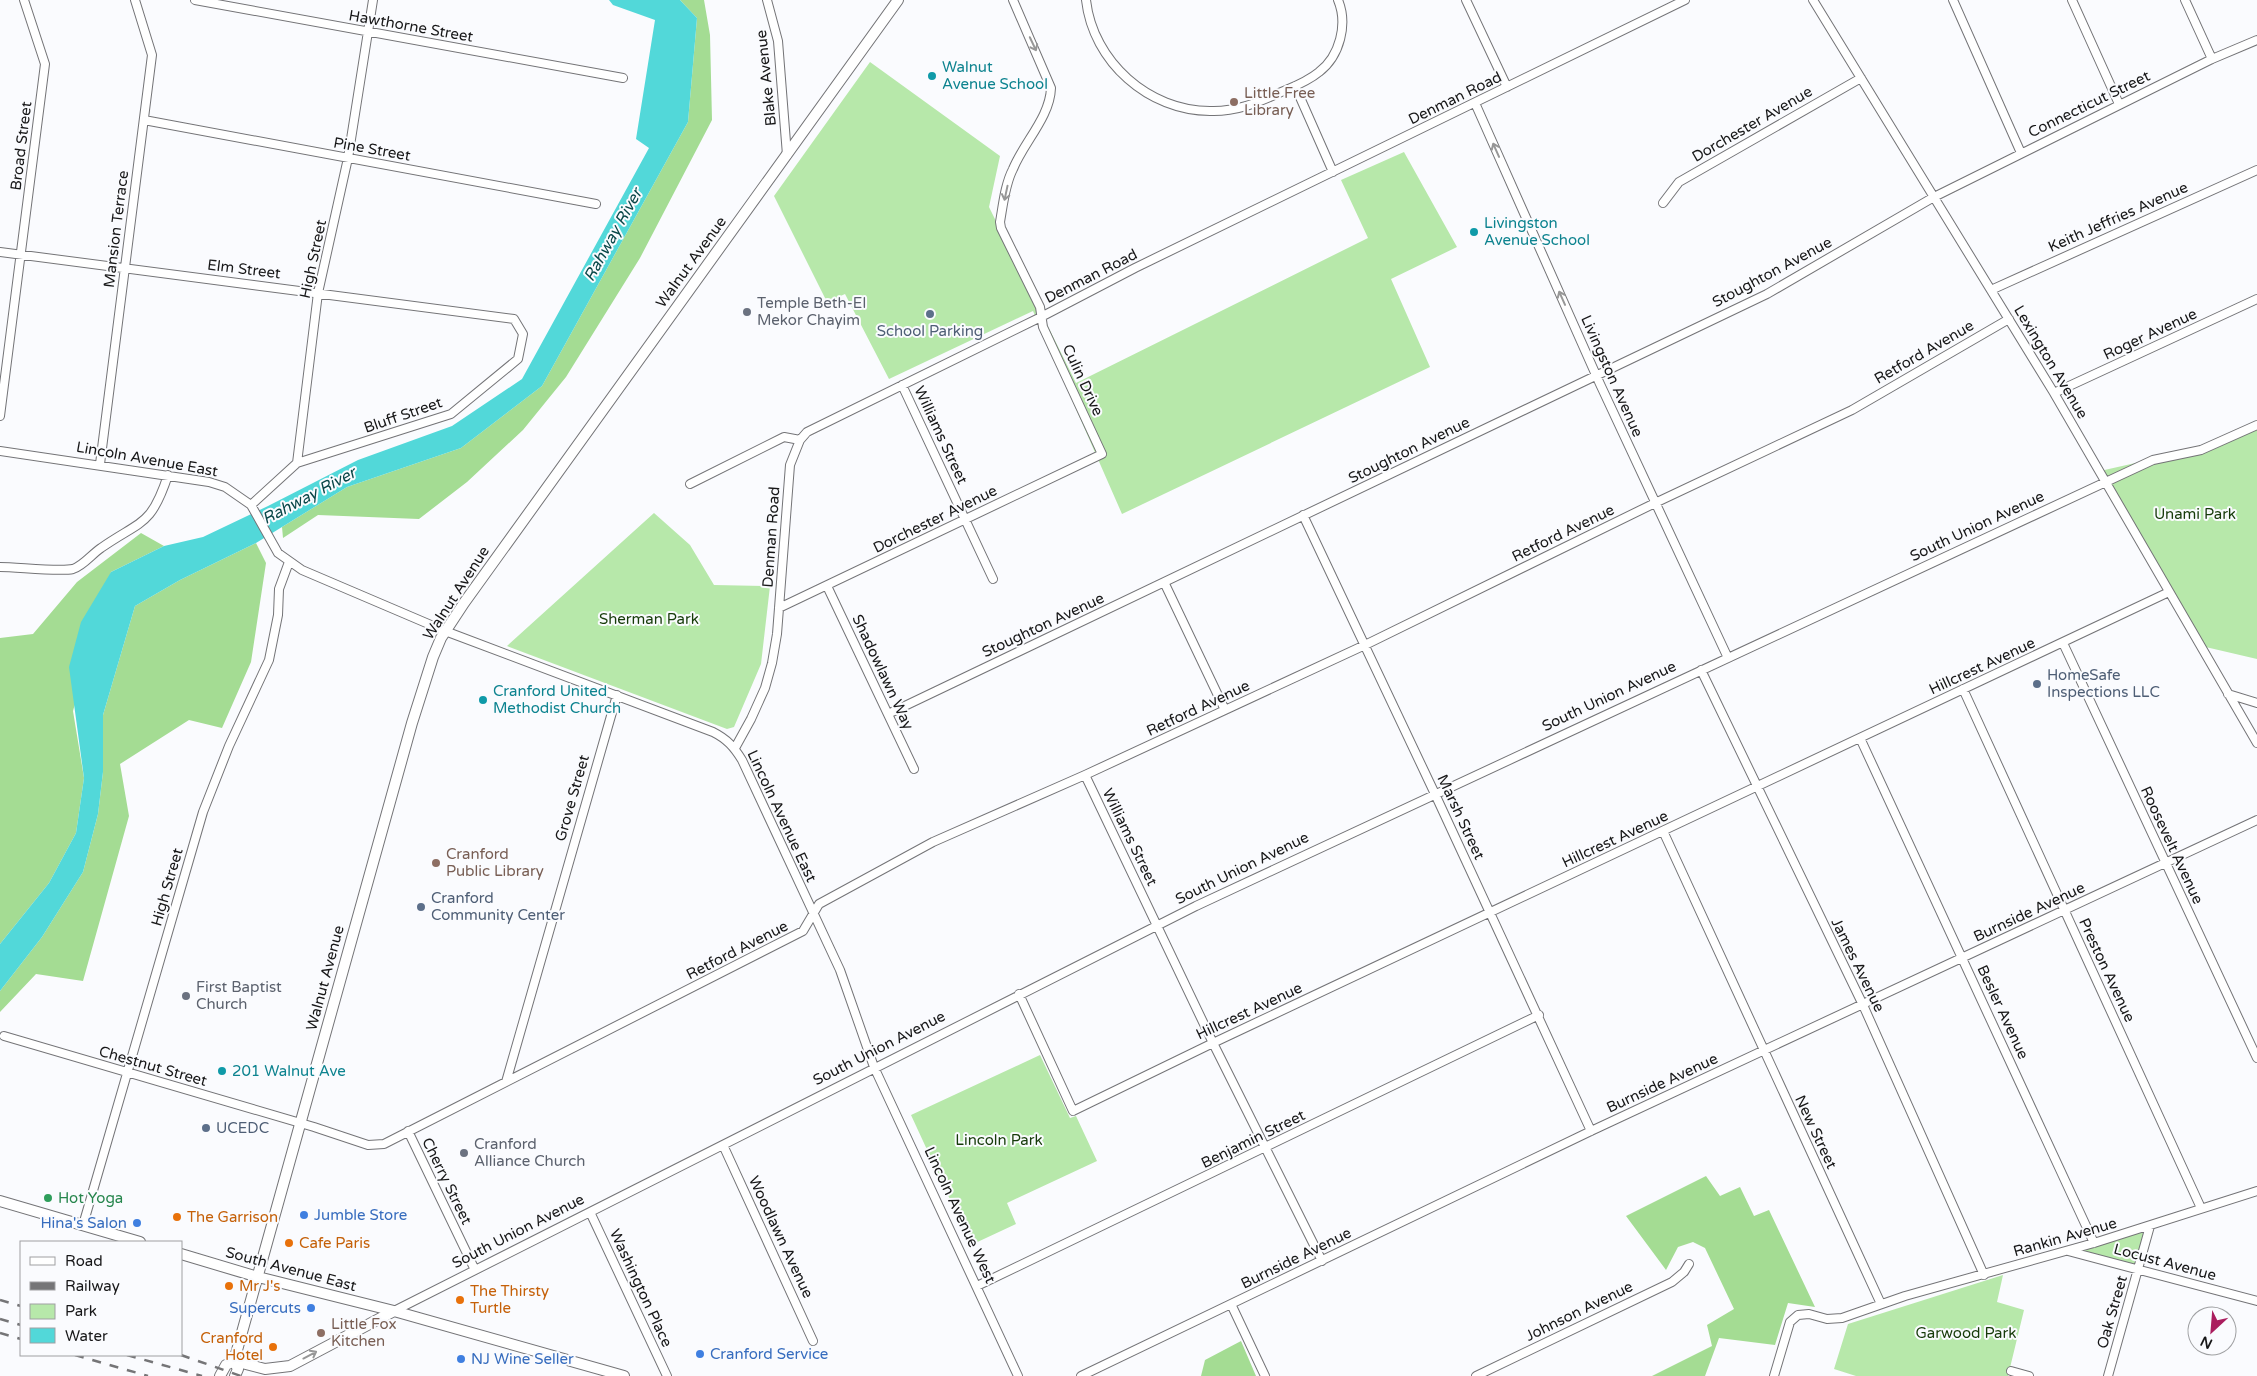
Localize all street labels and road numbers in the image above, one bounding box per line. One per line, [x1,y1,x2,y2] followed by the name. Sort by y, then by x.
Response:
[347,6,475,46] street label: Hawthorne Street
[752,29,780,127] street label: Blake Avenue
[2025,67,2153,141] street label: Connecticut Street
[1405,68,1505,128] street label: Denman Road
[1689,82,1815,166] street label: Dorchester Avenue
[7,100,35,192] street label: Broad Street
[332,133,412,165] street label: Pine Street
[100,169,132,289] street label: Mansion Terrace
[2045,178,2191,256] street label: Keith Jeffries Avenue
[652,213,730,311] street label: Walnut Avenue
[296,218,330,300] street label: High Street
[1709,233,1835,311] street label: Stoughton Avenue
[1042,245,1140,307] street label: Denman Road
[206,256,282,282] street label: Elm Street
[2010,302,2092,422] street label: Lexington Avenue
[2100,304,2200,364] street label: Roger Avenue
[1577,312,1647,440] street label: Livingston Avenue
[1871,316,1977,388] street label: Retford Avenue
[1059,341,1107,419] street label: Culin Drive
[910,383,972,487] street label: Williams Street
[362,393,445,437] street label: Bluff Street
[1345,413,1473,487] street label: Stoughton Avenue
[75,438,220,480] street label: Lincoln Avenue East
[870,481,1000,557] street label: Dorchester Avenue
[758,486,784,588] street label: Denman Road
[1907,487,2047,565] street label: South Union Avenue
[1509,500,1617,566] street label: Retford Avenue
[419,543,493,643] street label: Walnut Avenue
[979,589,1107,661] street label: Stoughton Avenue
[848,612,918,732] street label: Shadowlawn Way
[1926,634,2038,698] street label: Hillcrest Avenue
[1539,657,1679,735] street label: South Union Avenue
[1143,676,1253,740] street label: Retford Avenue
[743,747,821,885] street label: Lincoln Avenue East
[551,752,593,843] street label: Grove Street
[1433,772,1489,863] street label: Marsh Street
[2137,783,2207,907] street label: Roosevelt Avenue
[1099,785,1161,889] street label: Williams Street
[1559,807,1671,871] street label: Hillcrest Avenue
[1172,828,1312,908] street label: South Union Avenue
[147,846,187,928] street label: High Street
[1970,878,2088,946] street label: Burnside Avenue
[1827,915,1889,1015] street label: James Avenue
[2075,915,2139,1025] street label: Preston Avenue
[683,917,791,983] street label: Retford Avenue
[302,923,348,1033] street label: Walnut Avenue
[1973,962,2033,1062] street label: Besler Avenue
[1193,979,1305,1043] street label: Hillcrest Avenue
[810,1007,948,1089] street label: South Union Avenue
[97,1042,209,1090] street label: Chestnut Street
[1603,1049,1721,1117] street label: Burnside Avenue
[1791,1092,1841,1172] street label: New Street
[1198,1106,1308,1172] street label: Benjamin Street
[418,1135,476,1228] street label: Cherry Street
[920,1144,1000,1286] street label: Lincoln Avenue West
[745,1173,817,1301] street label: Woodlawn Avenue
[449,1190,587,1272] street label: South Union Avenue
[2011,1214,2119,1260] street label: Rankin Avenue
[1238,1223,1354,1293] street label: Burnside Avenue
[606,1226,676,1350] street label: Washington Place
[2112,1240,2218,1284] street label: Locust Avenue
[224,1243,359,1295] street label: South Avenue East
[2093,1273,2131,1351] street label: Oak Street
[1522,1277,1636,1345] street label: Johnson Avenue

